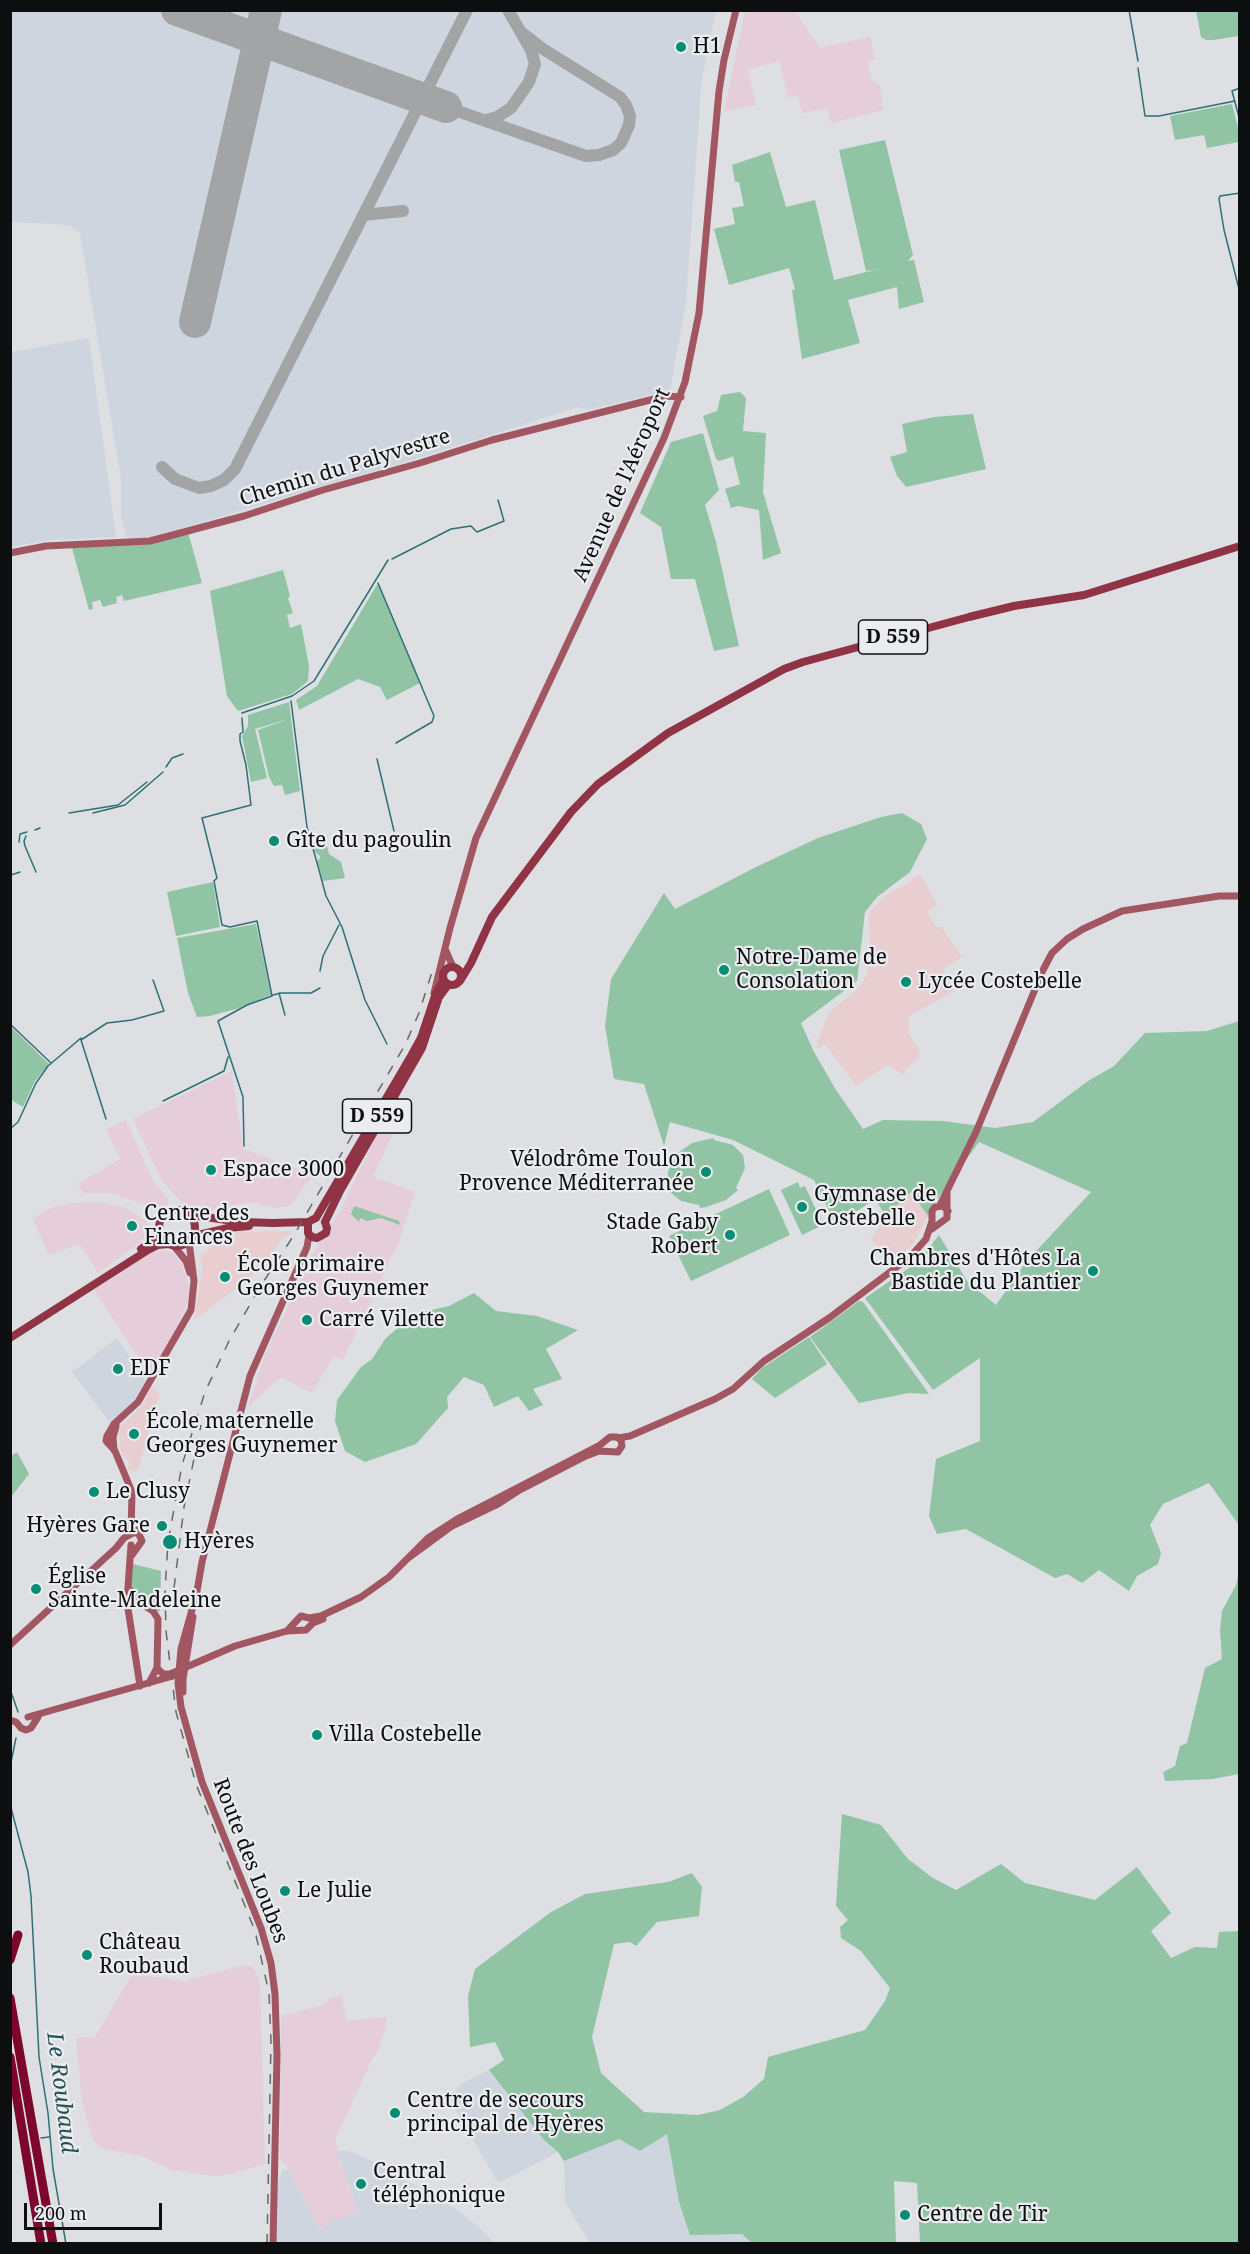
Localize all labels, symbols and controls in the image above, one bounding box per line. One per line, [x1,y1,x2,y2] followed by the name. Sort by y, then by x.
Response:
[693,34,721,60] place label: H1
[674,40,688,54] marker: H1
[568,384,676,586] street label: Avenue de l'Aéroport
[237,424,453,512] street label: Chemin du Palyvestre
[858,620,928,654] road number: D 559
[286,828,452,854] place label: Gîte du pagoulin
[267,834,281,848] marker: Gîte du pagoulin
[736,945,887,995] place label: Notre-Dame de Consolation
[717,963,731,977] marker: Notre-Dame de Consolation
[918,969,1082,995] place label: Lycée Costebelle
[899,975,913,989] marker: Lycée Costebelle
[342,1099,412,1133] road number: D 559
[459,1147,694,1197] place label: Vélodrôme Toulon Provence Méditerranée
[223,1157,344,1183] place label: Espace 3000
[204,1163,218,1177] marker: Espace 3000
[699,1165,713,1179] marker: Vélodrôme Toulon Provence Méditerranée
[814,1182,936,1232] place label: Gymnase de Costebelle
[795,1200,809,1214] marker: Gymnase de Costebelle
[144,1201,249,1251] place label: Centre des Finances
[607,1210,718,1260] place label: Stade Gaby Robert
[125,1219,139,1233] marker: Centre des Finances
[723,1228,737,1242] marker: Stade Gaby Robert
[869,1246,1081,1296] place label: Chambres d'Hôtes La Bastide du Plantier
[237,1252,429,1302] place label: École primaire Georges Guynemer
[1086,1264,1100,1278] marker: Chambres d'Hôtes La Bastide du Plantier
[218,1270,232,1284] marker: École primaire Georges Guynemer
[319,1307,445,1333] place label: Carré Vilette
[300,1313,314,1327] marker: Carré Vilette
[130,1356,171,1382] place label: EDF
[111,1362,125,1376] marker: EDF
[146,1409,338,1459] place label: École maternelle Georges Guynemer
[127,1427,141,1441] marker: École maternelle Georges Guynemer
[106,1479,190,1505] place label: Le Clusy
[87,1485,101,1499] marker: Le Clusy
[26,1513,150,1539] place label: Hyères Gare
[155,1519,169,1533] marker: Hyères Gare
[184,1529,254,1555] place label: Hyères
[161,1533,179,1551] marker: Hyères
[48,1564,222,1614] place label: Église Sainte-Madeleine
[29,1582,43,1596] marker: Église Sainte-Madeleine
[329,1722,482,1748] place label: Villa Costebelle
[310,1728,324,1742] marker: Villa Costebelle
[207,1775,293,1947] street label: Route des Loubes
[297,1878,372,1904] place label: Le Julie
[278,1884,292,1898] marker: Le Julie
[99,1930,189,1980] place label: Château Roubaud
[80,1948,94,1962] marker: Château Roubaud
[40,2031,82,2155] water label: Le Roubaud
[407,2088,604,2138] place label: Centre de secours principal de Hyères
[388,2106,402,2120] marker: Centre de secours principal de Hyères
[373,2159,505,2209] place label: Central téléphonique
[354,2177,368,2191] marker: Central téléphonique
[27,2191,165,2229] scale bar
[35,2201,87,2225] text: 200 m
[917,2202,1048,2228] place label: Centre de Tir
[898,2208,912,2222] marker: Centre de Tir

